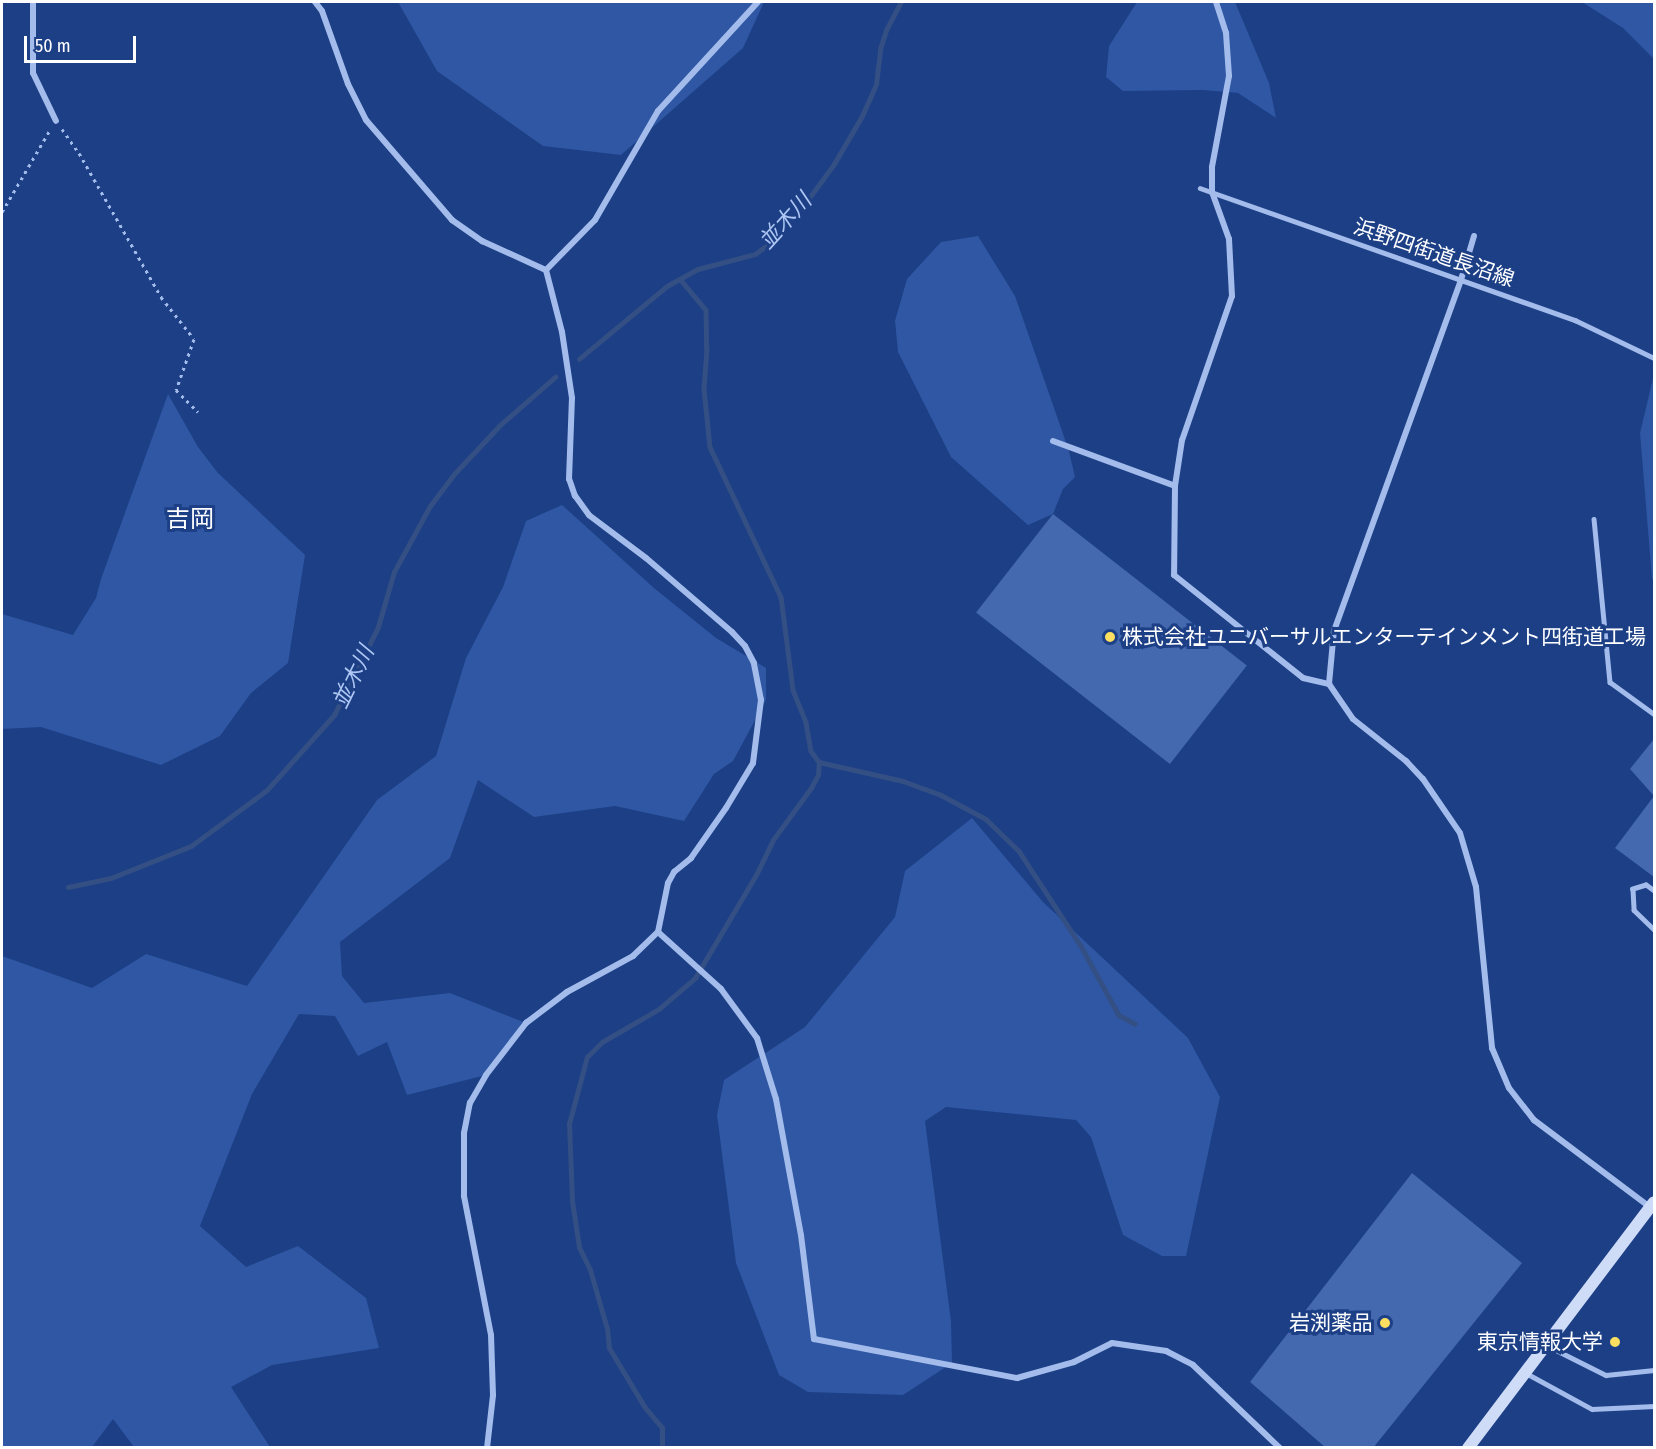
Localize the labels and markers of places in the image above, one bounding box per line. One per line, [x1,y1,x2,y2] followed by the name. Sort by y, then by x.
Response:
[1122,624,1647,650] place label: 株式会社ユニバーサルエンターテインメント四街道工場
[1103,630,1117,644] marker: 株式会社ユニバーサルエンターテインメント四街道工場
[1289,1310,1373,1336] place label: 岩渕薬品
[1378,1316,1392,1330] marker: 岩渕薬品
[1477,1329,1603,1355] place label: 東京情報大学
[1608,1335,1622,1349] marker: 東京情報大学

